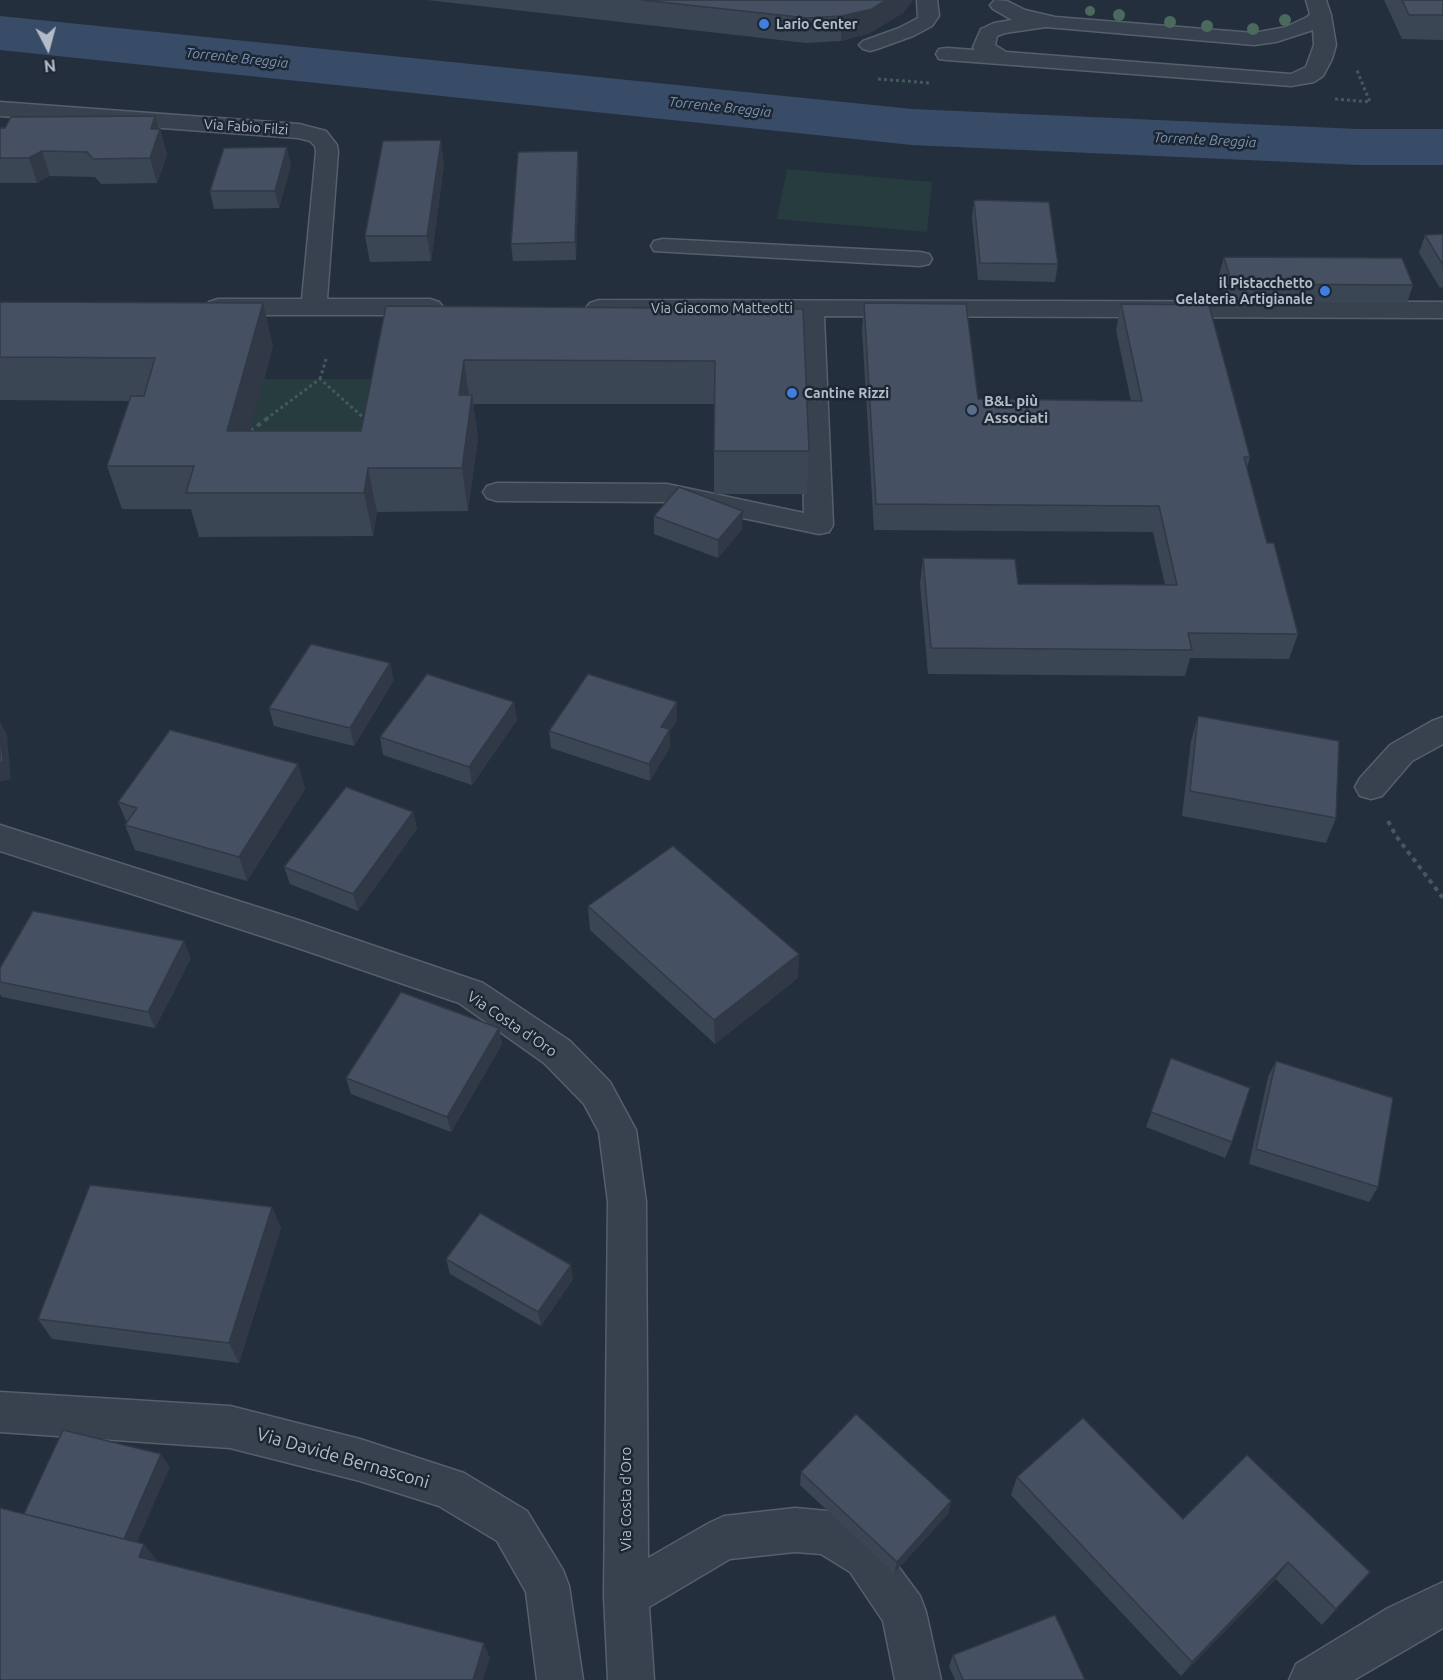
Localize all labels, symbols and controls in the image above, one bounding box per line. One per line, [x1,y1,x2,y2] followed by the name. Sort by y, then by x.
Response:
[776,16,858,32] place label: Lario Center
[757,17,771,31] marker: Lario Center
[18,18,78,78] north arrow
[185,44,289,72] water label: Torrente Breggia
[43,56,57,75] text: N
[668,93,772,121] water label: Torrente Breggia
[203,116,289,138] street label: Via Fabio Filzi
[1153,129,1257,151] water label: Torrente Breggia
[1175,275,1313,308] place label: il Pistacchetto Gelateria Artigianale
[1318,284,1332,298] marker: il Pistacchetto Gelateria Artigianale
[651,300,793,316] street label: Via Giacomo Matteotti
[804,385,889,401] place label: Cantine Rizzi
[785,386,799,400] marker: Cantine Rizzi
[984,392,1048,427] place label: B&L più Associati
[965,403,979,417] marker: B&L più Associati
[464,987,560,1061] street label: Via Costa d'Oro
[254,1423,432,1493] street label: Via Davide Bernasconi
[617,1447,635,1551] street label: Via Costa d'Oro

